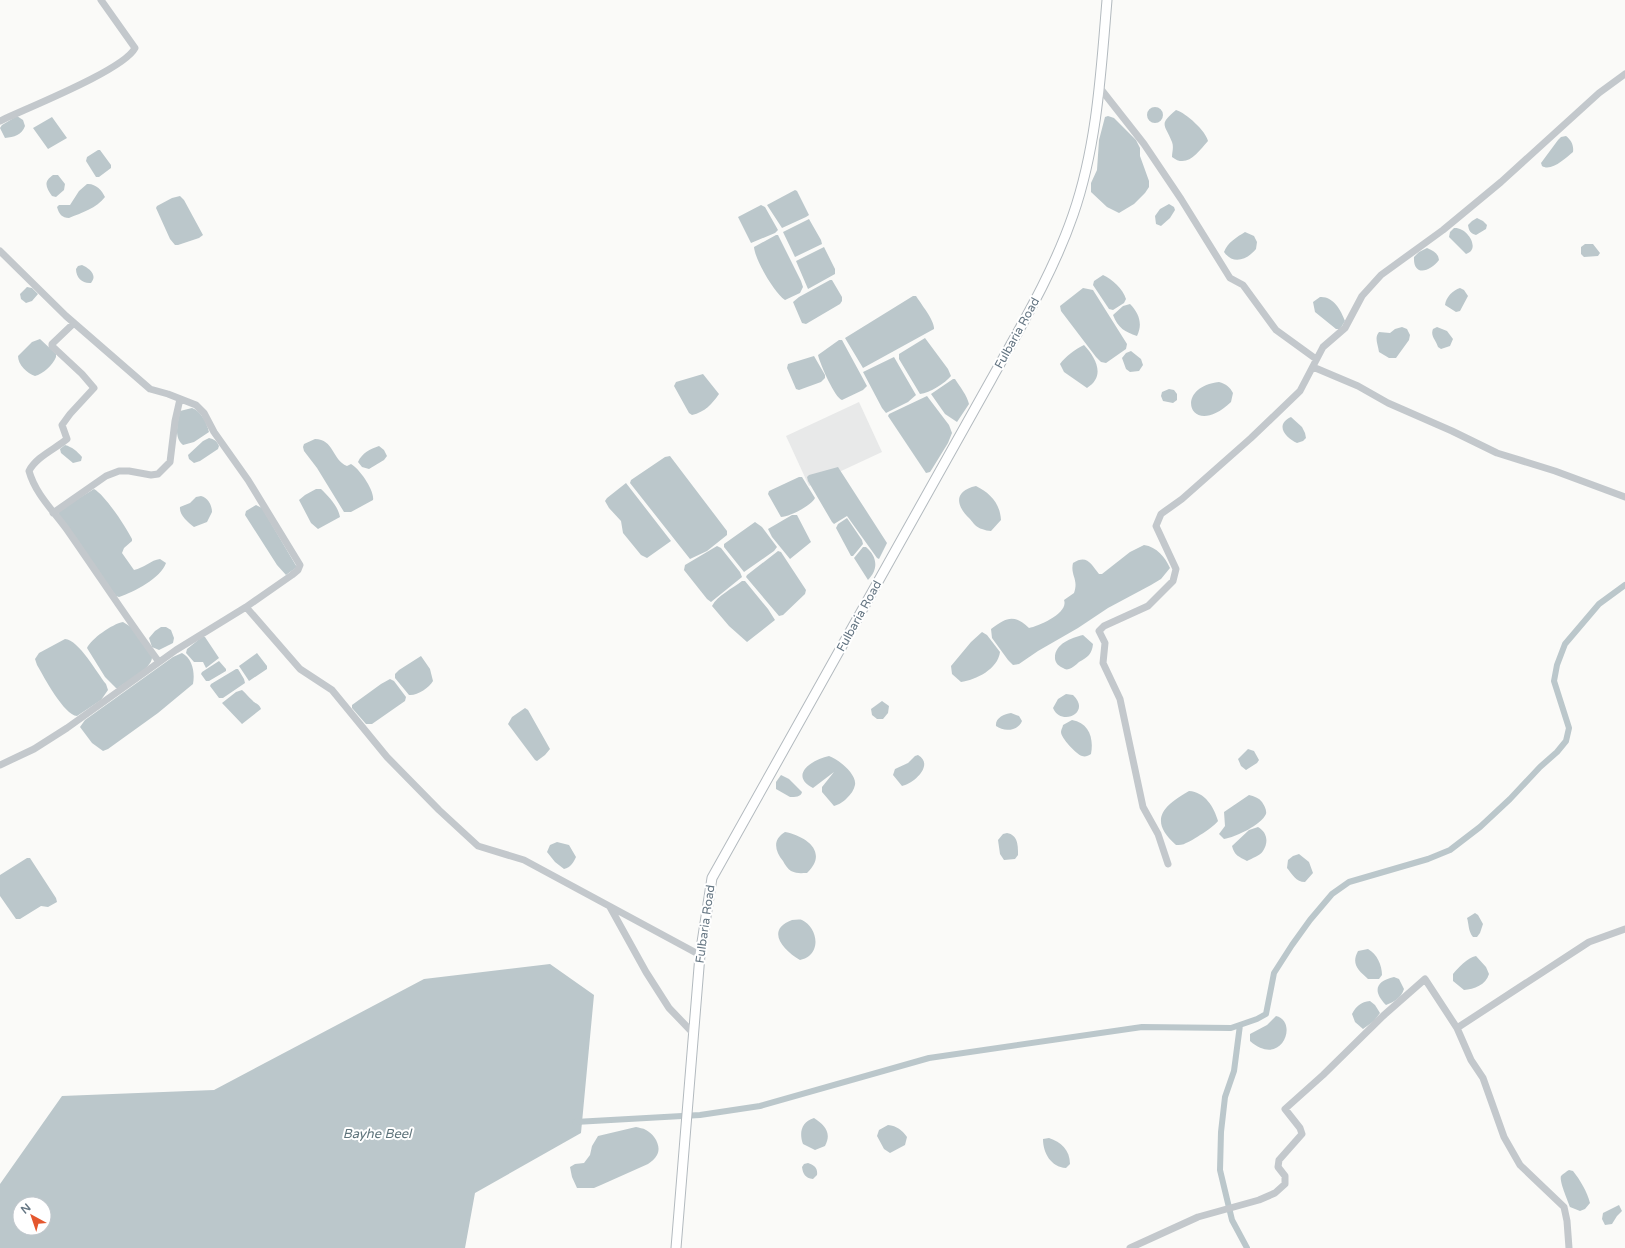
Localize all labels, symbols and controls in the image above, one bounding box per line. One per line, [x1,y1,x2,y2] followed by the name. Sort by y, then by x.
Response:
[992,295,1042,371] street label: Fulbaria Road
[834,578,884,654] street label: Fulbaria Road
[693,884,717,964] street label: Fulbaria Road
[343,1126,413,1142] water label: Bayhe Beel
[12,1196,52,1236] north arrow
[18,1201,33,1217] text: N

